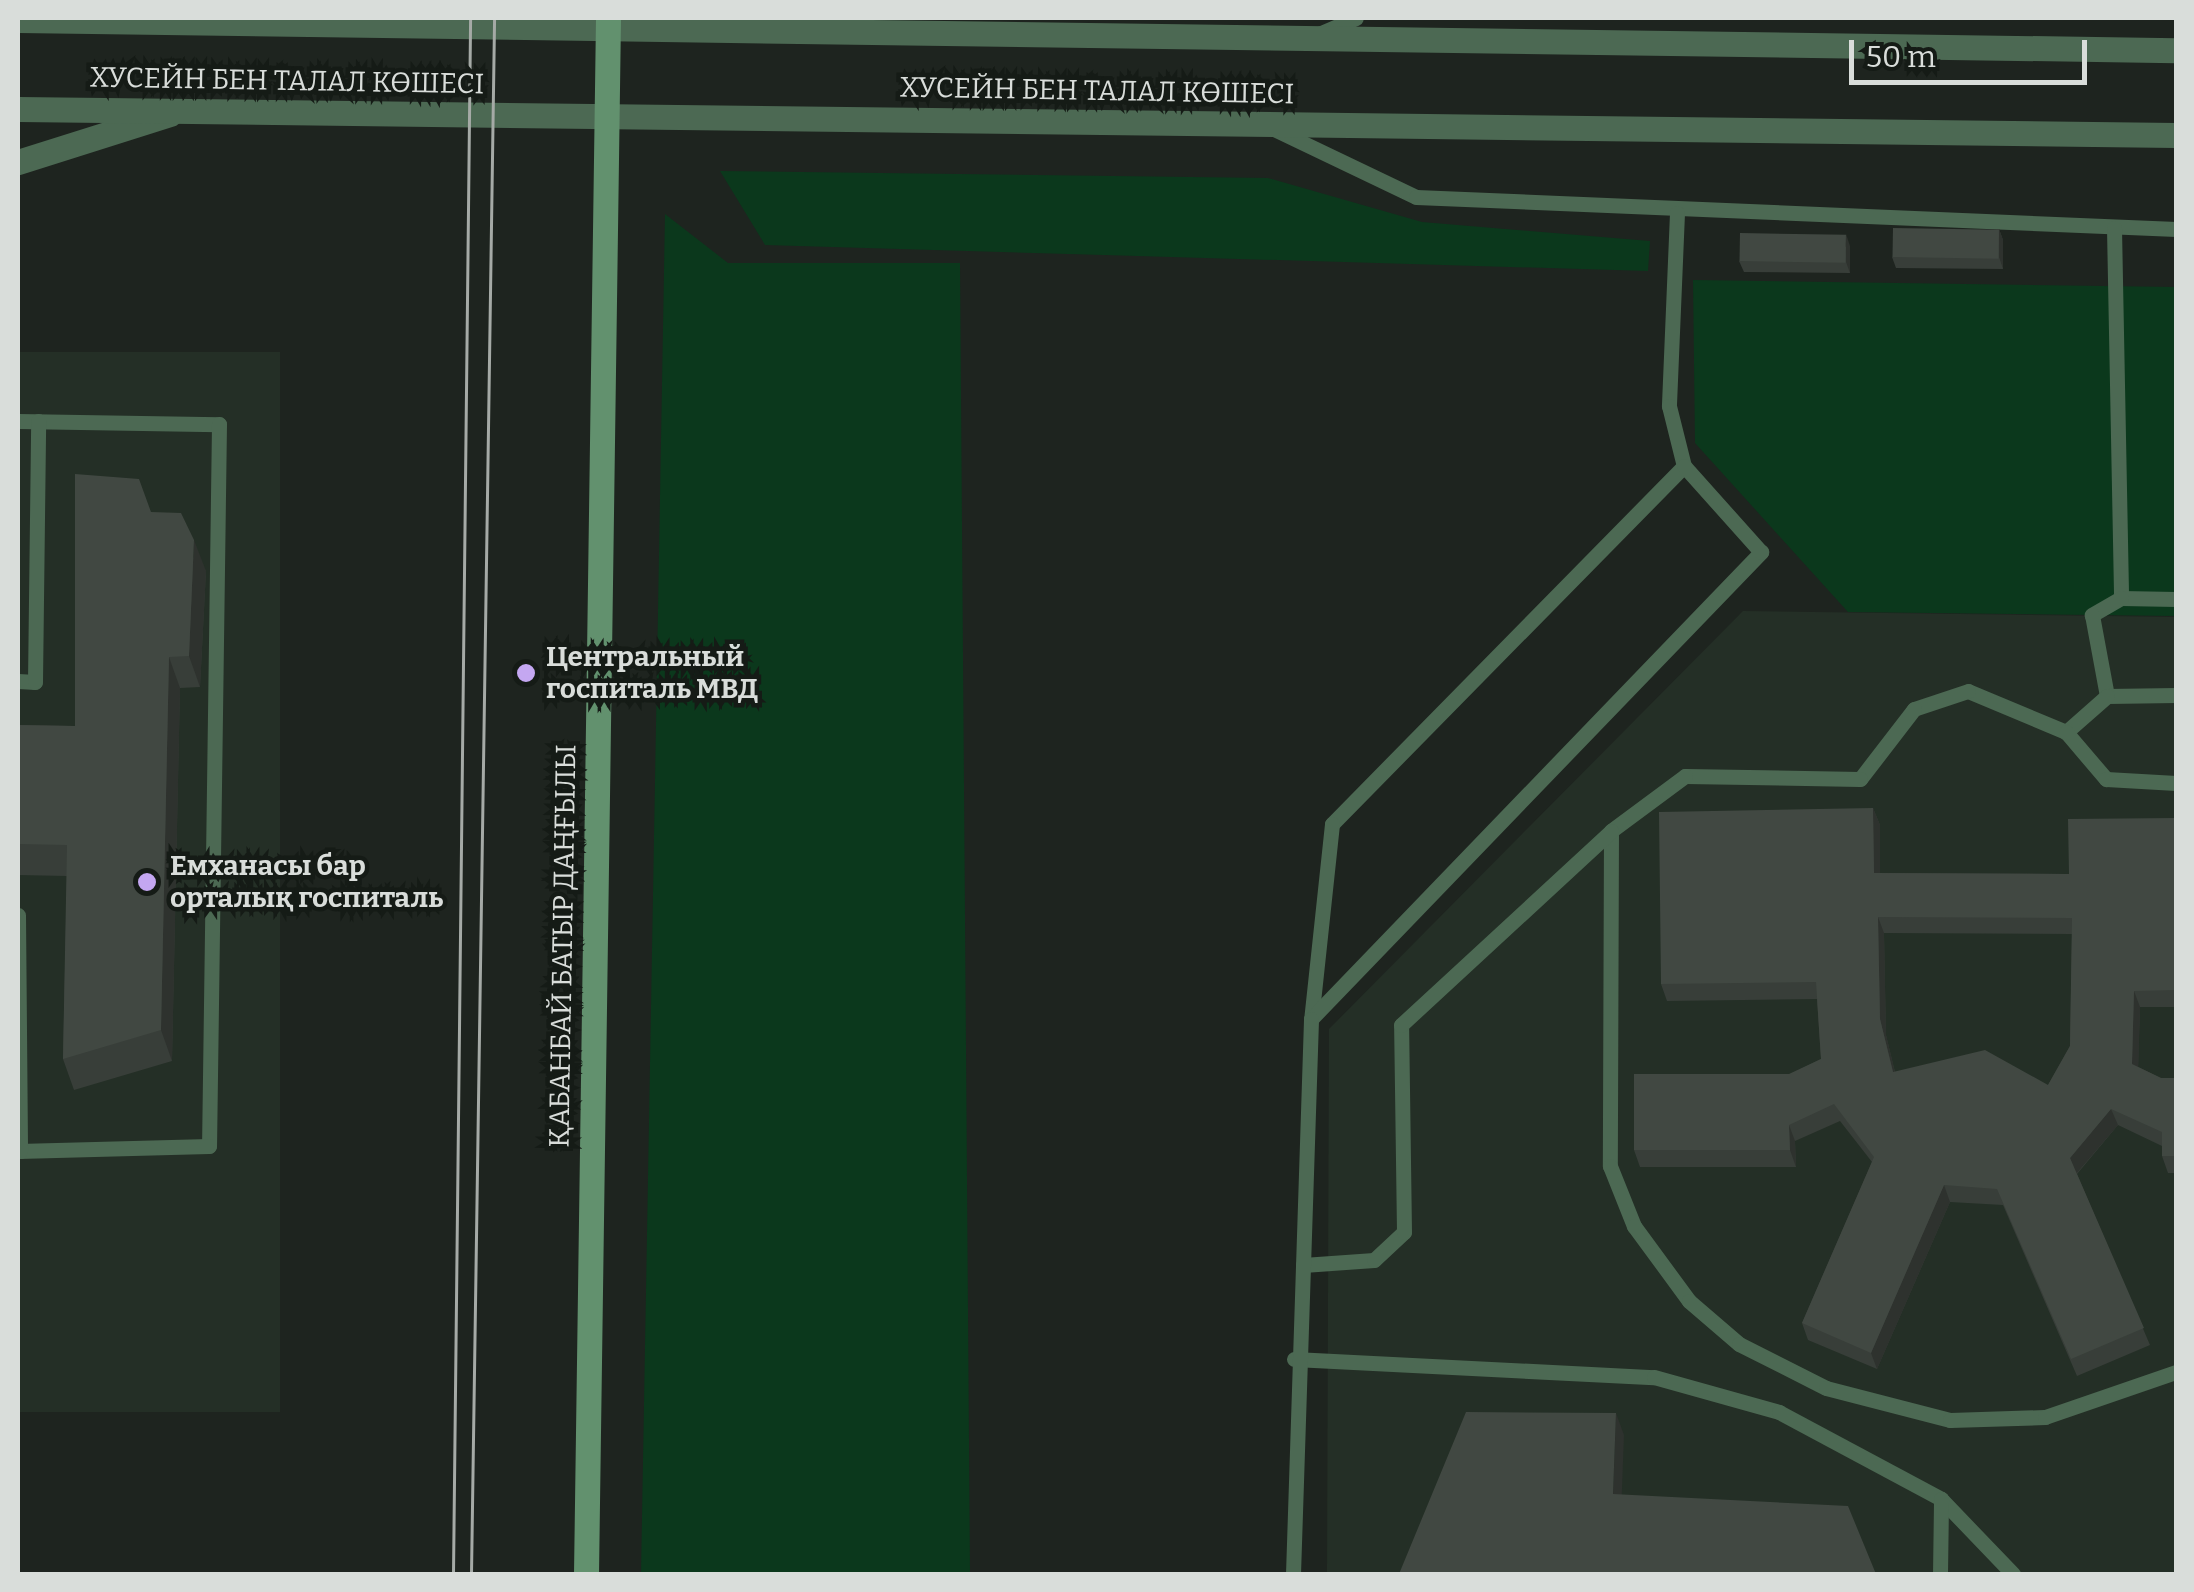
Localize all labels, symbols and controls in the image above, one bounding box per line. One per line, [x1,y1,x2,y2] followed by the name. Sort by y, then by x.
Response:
[1854,20,2092,82] scale bar
[1866,39,1936,75] text: 50 m
[89,61,485,101] street label: ХУСЕЙН БЕН ТАЛАЛ КӨШЕСІ
[899,71,1295,111] street label: ХУСЕЙН БЕН ТАЛАЛ КӨШЕСІ
[546,640,758,706] place label: Центральный госпиталь МВД
[515,662,537,684] marker: Центральный госпиталь МВД
[543,744,583,1148] street label: ҚАБАНБАЙ БАТЫР ДАҢҒЫЛЫ
[170,849,443,915] place label: Емханасы бар орталық госпиталь
[134,869,160,895] marker: Емханасы бар орталық госпиталь

